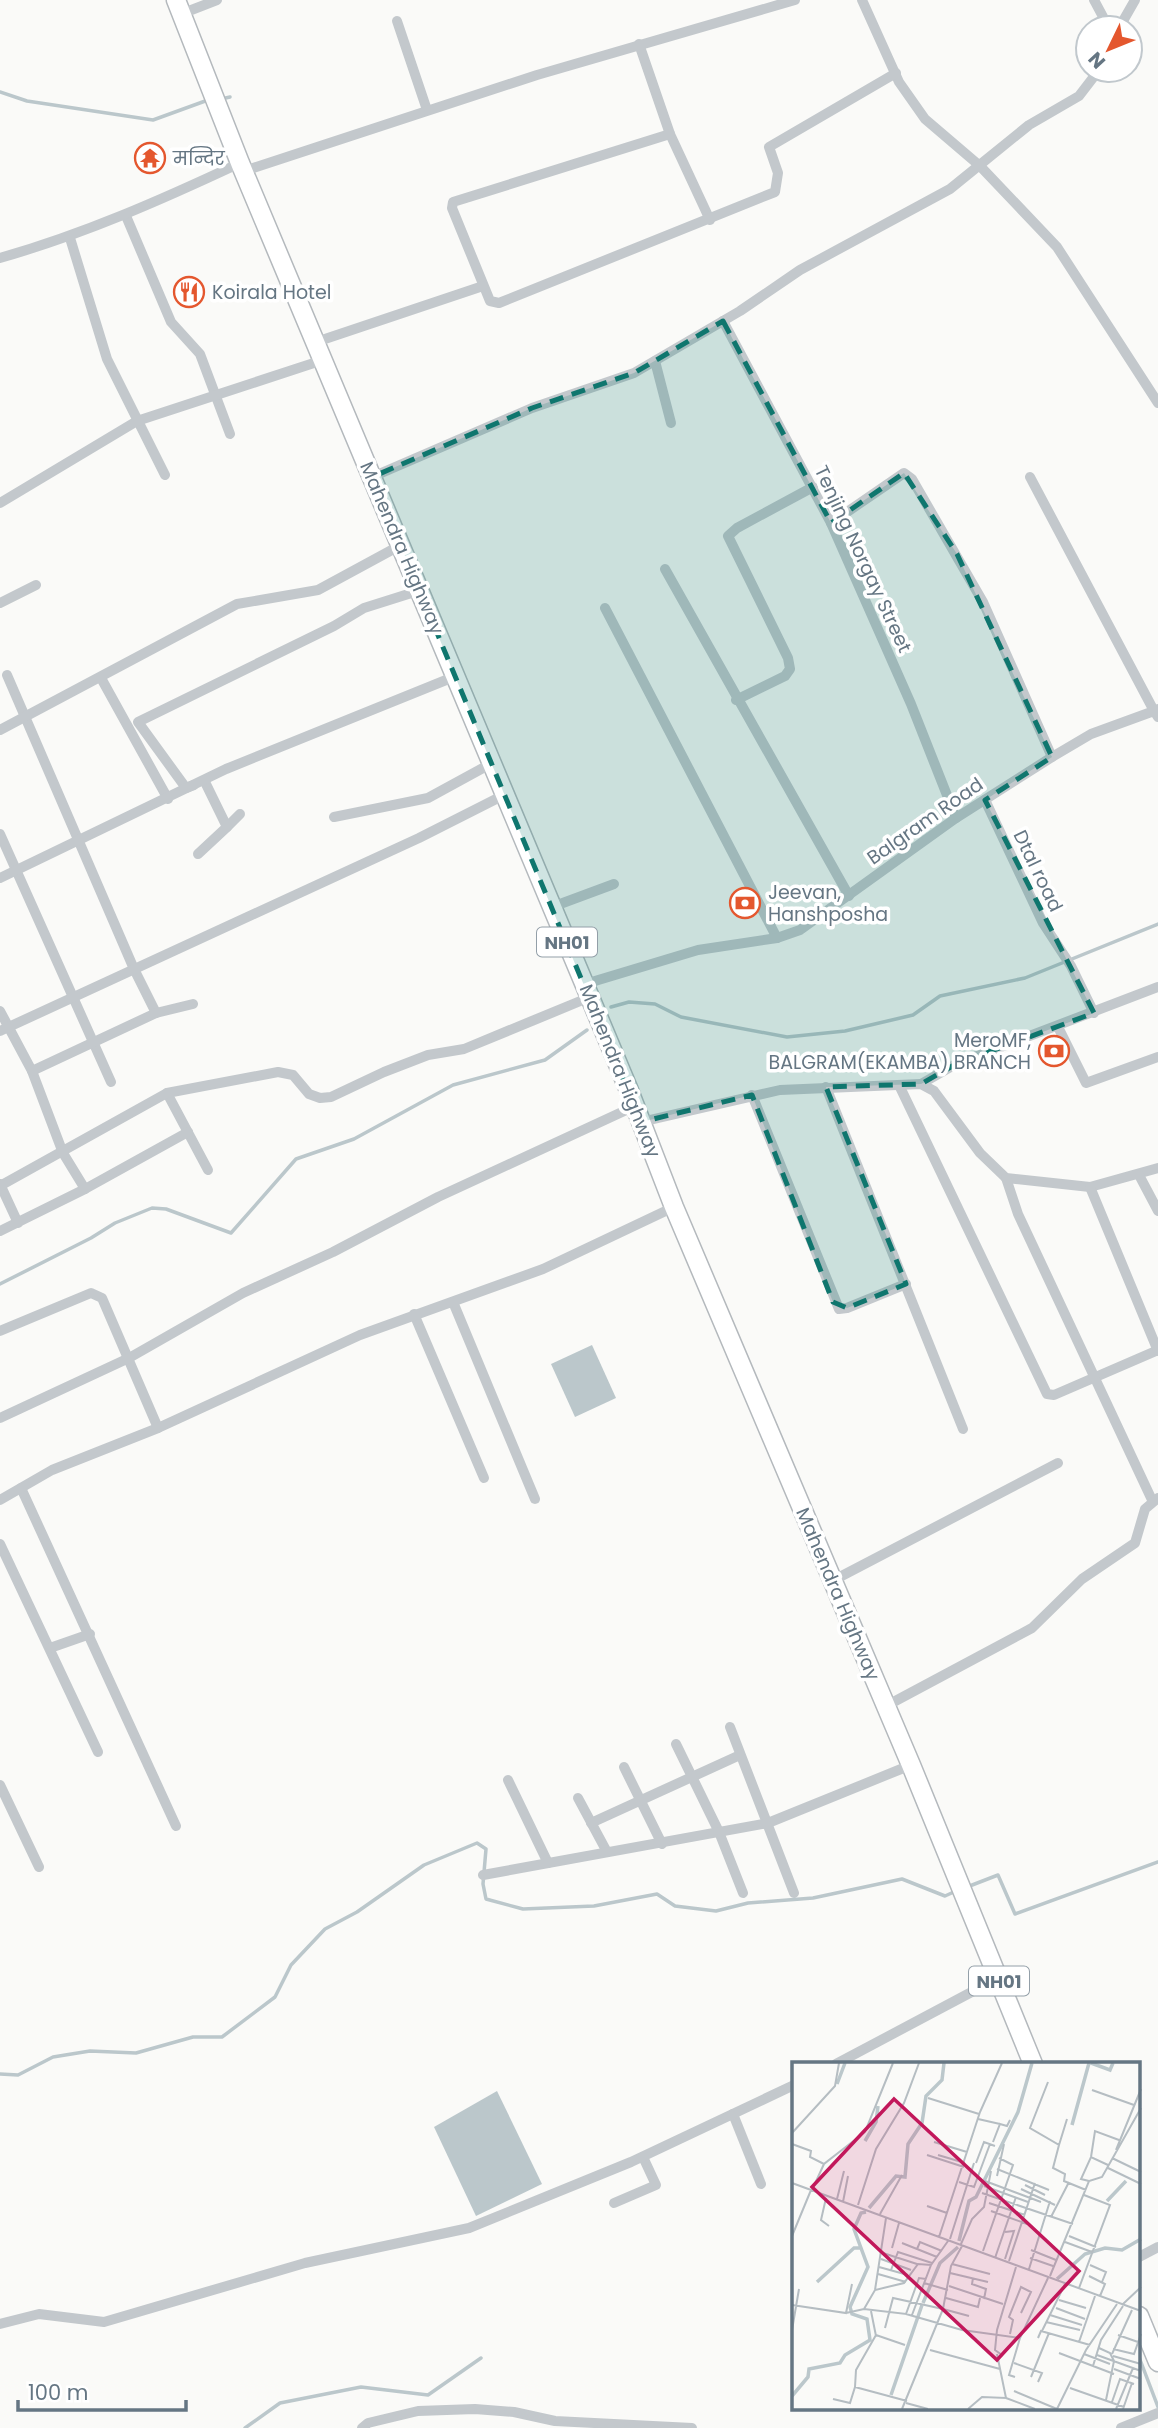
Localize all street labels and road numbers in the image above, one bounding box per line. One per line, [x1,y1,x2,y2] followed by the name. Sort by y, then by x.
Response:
[353,458,451,639] street label: Mahendra Highway
[808,461,918,657] street label: Tenjing Norgay Street
[862,771,988,871] street label: Balgram Road
[1007,826,1069,916] street label: Dtal road
[537,928,597,957] road number: NH01
[573,980,667,1162] street label: Mahendra Highway
[789,1504,887,1685] street label: Mahendra Highway
[969,1966,1029,1996] road number: NH01

